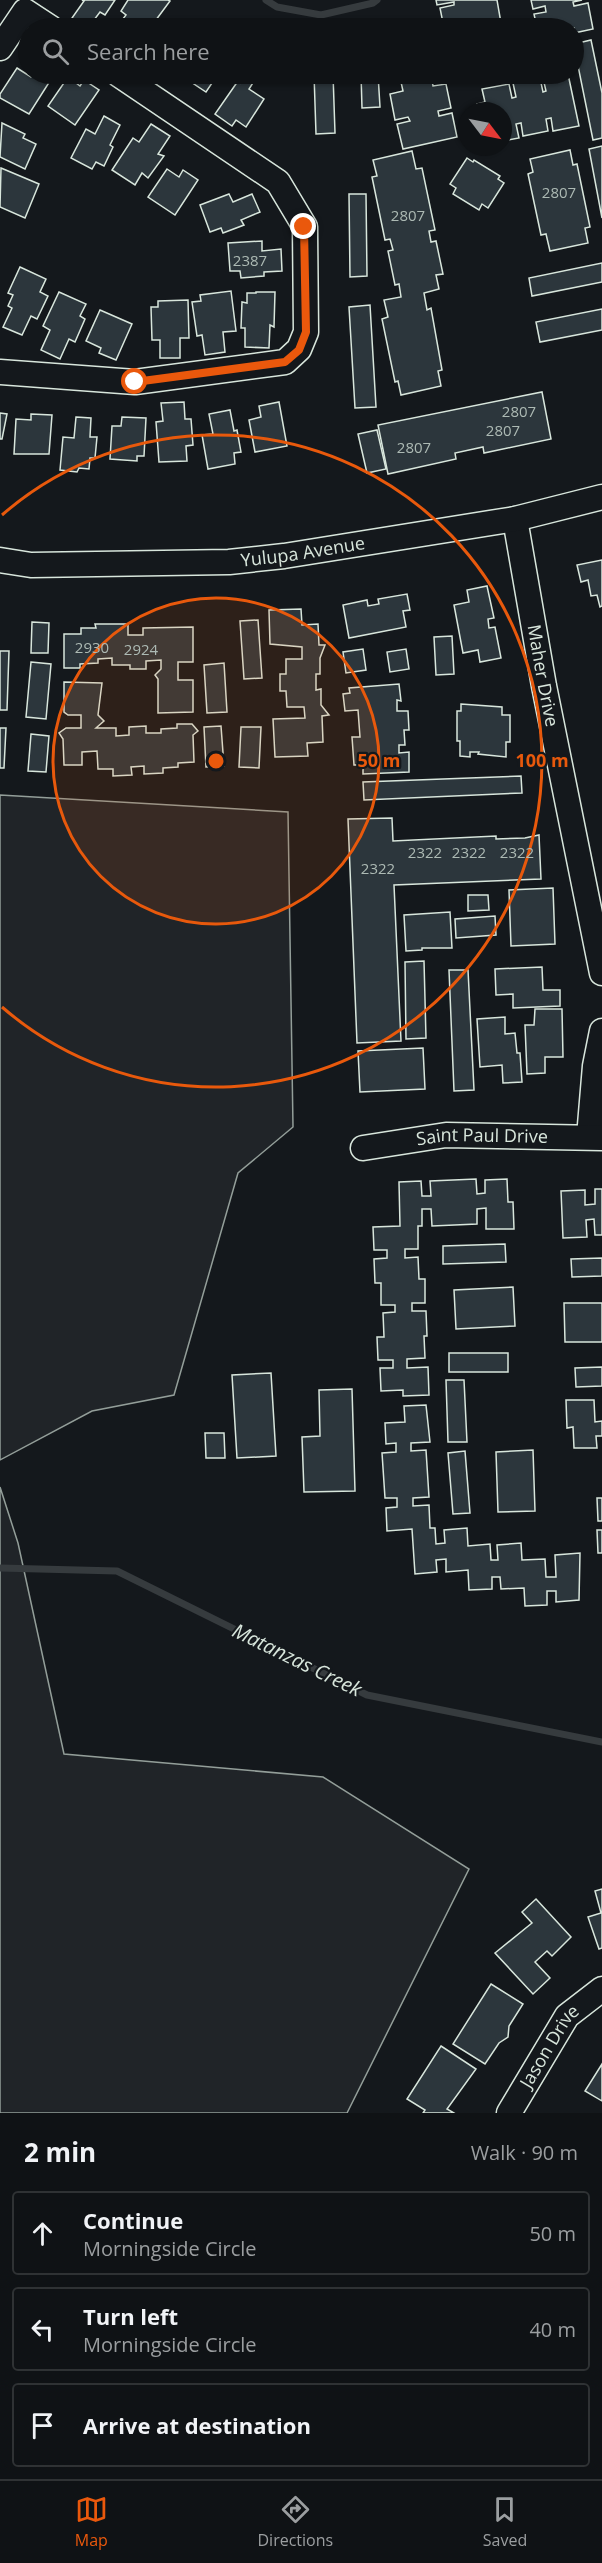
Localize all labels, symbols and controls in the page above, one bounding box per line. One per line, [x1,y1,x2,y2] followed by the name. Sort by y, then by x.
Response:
[18,18,584,84] search box
[39,35,72,68] icon: search
[87,36,210,66] text: Search here
[458,102,512,156] north arrow
[542,182,576,202] house number: 2807
[391,205,425,225] house number: 2807
[290,213,316,239] route end
[233,250,267,270] house number: 2387
[121,368,147,394] route start
[502,401,536,421] house number: 2807
[486,420,520,440] house number: 2807
[397,437,431,457] house number: 2807
[240,530,367,572] street label: Yulupa Avenue
[523,622,565,729] street label: Maher Drive
[75,637,109,657] house number: 2930
[124,639,159,659] house number: 2924
[358,748,400,772] text: 50 m
[515,748,569,772] text: 100 m
[206,751,226,771] centre of rings
[408,842,442,862] house number: 2322
[452,842,486,862] house number: 2322
[500,842,534,862] house number: 2322
[361,858,395,878] house number: 2322
[414,1122,548,1150] street label: Saint Paul Drive
[228,1617,368,1703] water label: Matanzas Creek
[513,1998,583,2094] street label: Jason Drive
[24,2134,96,2170] text: 2 min
[471,2139,578,2166] text: Walk · 90 m
[83,2205,183,2235] text: Continue
[26,2217,59,2250] icon: ahead
[529,2220,576,2247] text: 50 m
[83,2235,257,2262] text: Morningside Circle
[83,2301,178,2331] text: Turn left
[26,2313,59,2346] icon: left
[529,2316,576,2343] text: 40 m
[83,2331,257,2358] text: Morningside Circle
[26,2409,59,2442] icon: arrive
[83,2410,311,2440] text: Arrive at destination
[75,2493,108,2551] tab: Map
[257,2493,333,2551] tab: Directions
[483,2493,527,2551] tab: Saved

